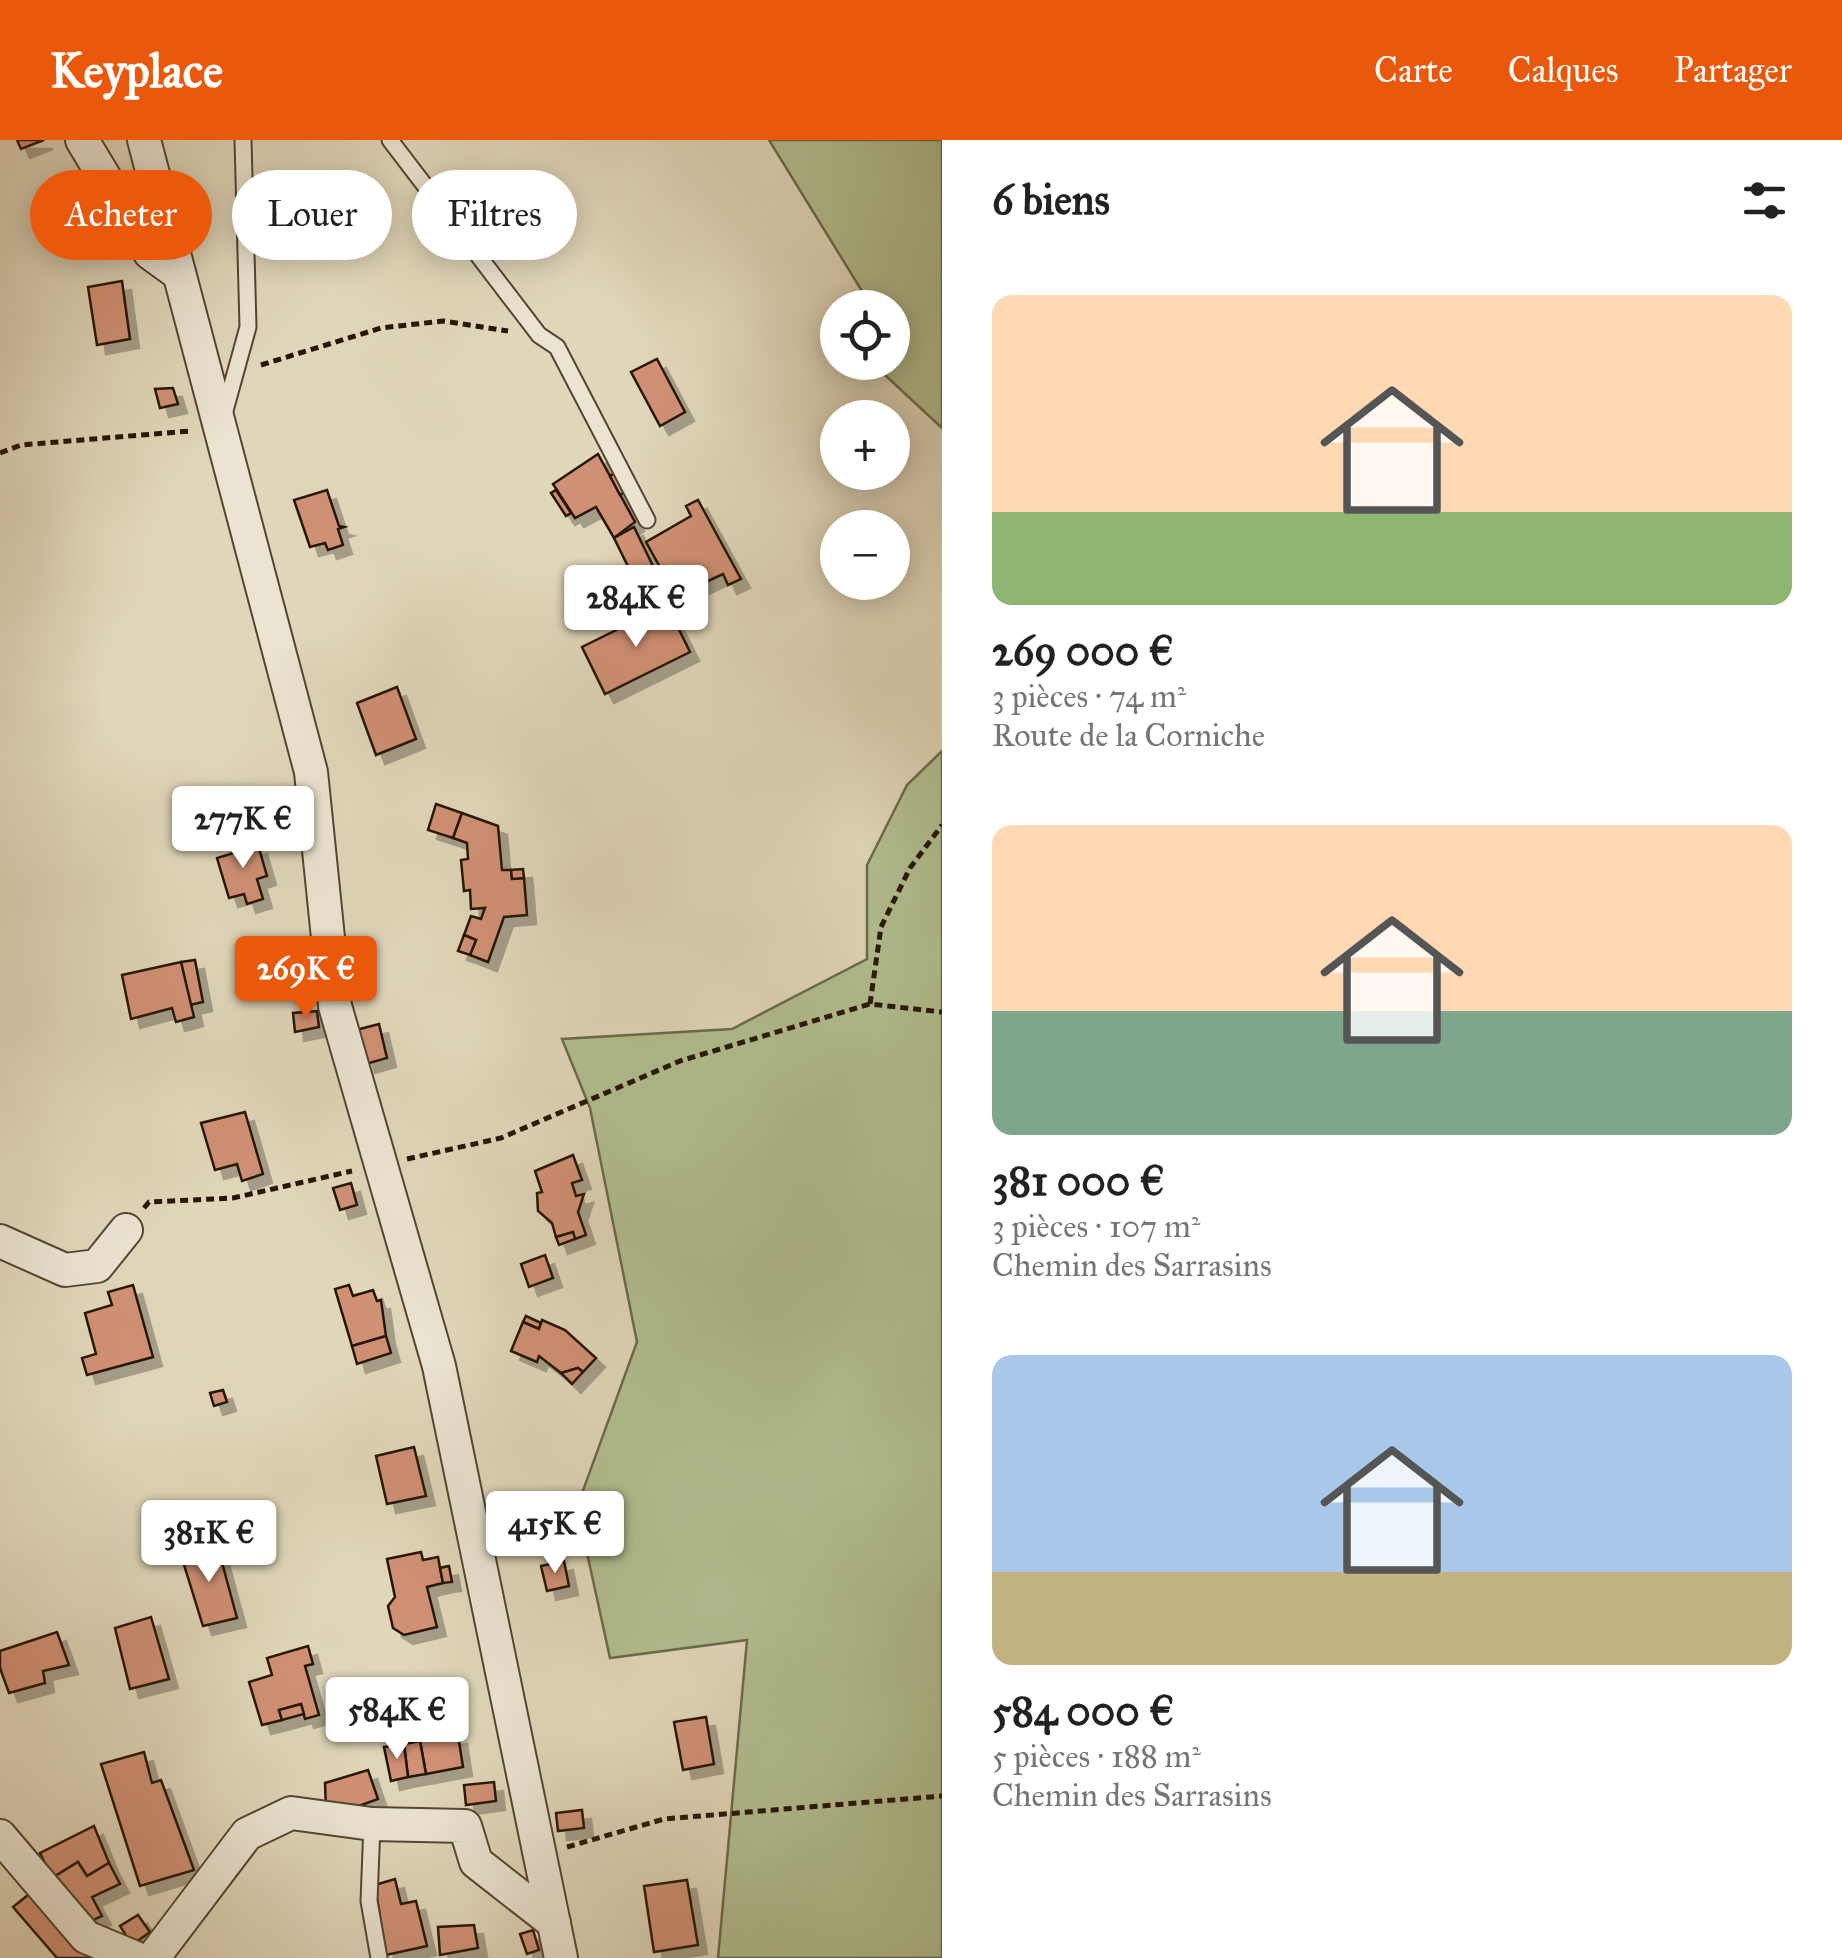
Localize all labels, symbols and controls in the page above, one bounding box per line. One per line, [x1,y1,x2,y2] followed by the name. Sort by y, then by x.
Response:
[50,41,223,100] text: Keyplace
[1374,49,1453,92] text: Carte
[1508,49,1618,92] text: Calques
[1673,49,1792,92] text: Partager
[30,170,212,260] chip: Acheter
[232,170,392,260] chip: Louer
[412,170,577,260] chip: Filtres
[1737,173,1792,228] icon: filters
[992,174,1110,226] text: 6 biens
[820,290,910,600] map controls
[820,290,910,380] button: locate
[1302,360,1482,540] icon: home
[820,400,910,490] button: +
[820,510,910,600] button: −
[555,565,717,650] pin: 284K €
[586,578,686,617] text: 284K €
[992,625,1174,677] text: 269 000 €
[992,677,1186,716] text: 3 pièces · 74 m²
[992,716,1265,755] text: Route de la Corniche
[162,786,324,871] pin: 277K €
[194,799,292,838] text: 277K €
[1302,890,1482,1070] icon: home
[225,936,387,1021] pin: 269K €
[257,949,355,988] text: 269K €
[992,1155,1165,1207] text: 381 000 €
[992,1207,1200,1246] text: 3 pièces · 107 m²
[992,1246,1272,1285] text: Chemin des Sarrasins
[1302,1420,1482,1600] icon: home
[474,1491,636,1576] pin: 415K €
[128,1500,290,1585] pin: 381K €
[508,1504,602,1543] text: 415K €
[163,1513,255,1552] text: 381K €
[316,1677,478,1762] pin: 584K €
[992,1685,1174,1737] text: 584 000 €
[348,1690,446,1729] text: 584K €
[992,1737,1201,1776] text: 5 pièces · 188 m²
[992,1776,1272,1815] text: Chemin des Sarrasins

